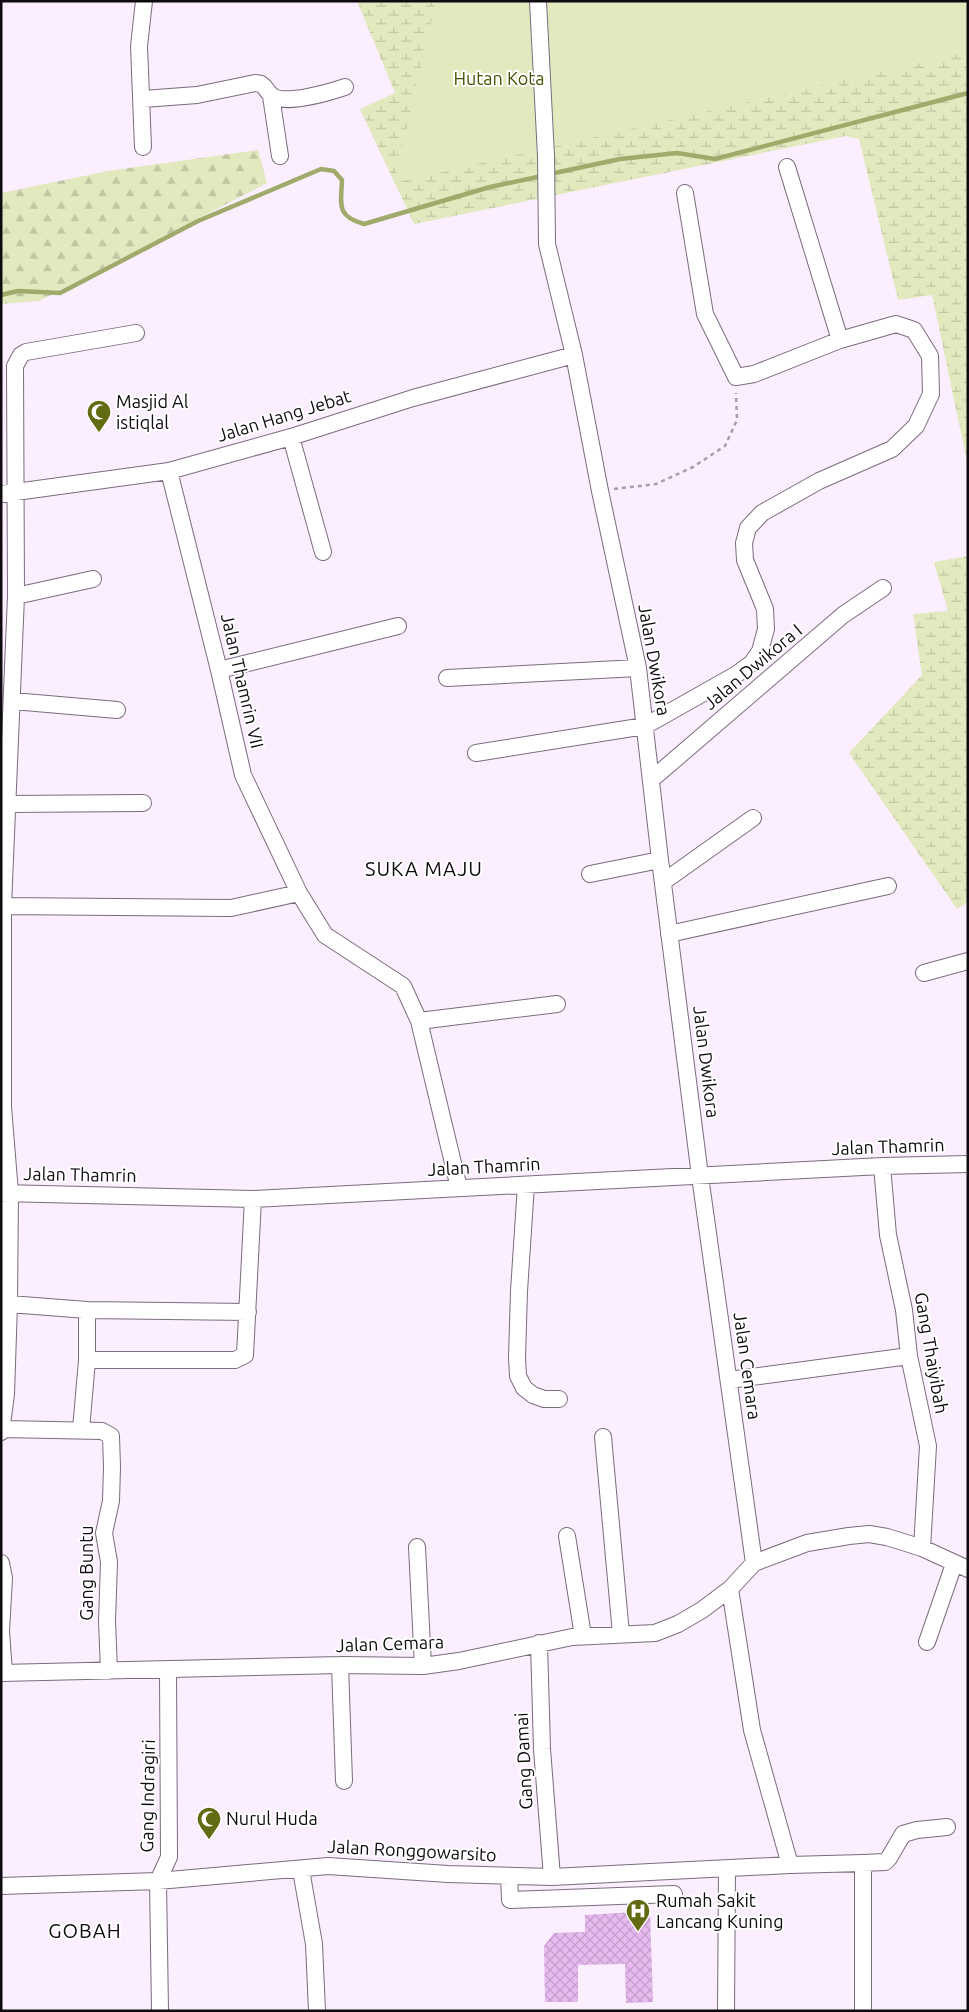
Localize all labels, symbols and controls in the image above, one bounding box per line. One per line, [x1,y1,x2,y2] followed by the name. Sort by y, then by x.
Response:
[453,68,545,88] park label: Hutan Kota
[214,385,353,445] street label: Jalan Hang Jebat
[116,391,189,432] place label: Masjid Al istiqlal
[86,399,112,433] mosque icon: Masjid Al istiqlal
[635,603,675,717] street label: Jalan Dwikora
[218,611,268,750] street label: Jalan Thamrin VII
[699,619,805,713] street label: Jalan Dwikora I
[365,857,483,880] district label: SUKA MAJU
[690,1005,724,1119] street label: Jalan Dwikora
[831,1134,945,1158] street label: Jalan Thamrin
[427,1153,541,1179] street label: Jalan Thamrin
[23,1163,137,1185] street label: Jalan Thamrin
[911,1291,953,1415] street label: Gang Thaiyibah
[731,1311,765,1421] street label: Jalan Cemara
[76,1525,96,1621] street label: Gang Buntu
[335,1631,444,1655] street label: Jalan Cemara
[510,1712,536,1810] street label: Gang Damai
[136,1739,158,1853] street label: Gang Indragiri
[196,1806,222,1840] mosque icon: Nurul Huda
[226,1808,318,1828] place label: Nurul Huda
[327,1836,497,1864] street label: Jalan Ronggowarsito
[656,1890,783,1931] place label: Rumah Sakit Lancang Kuning
[625,1898,651,1932] hospital icon: Rumah Sakit Lancang Kuning
[48,1919,122,1942] district label: GOBAH

